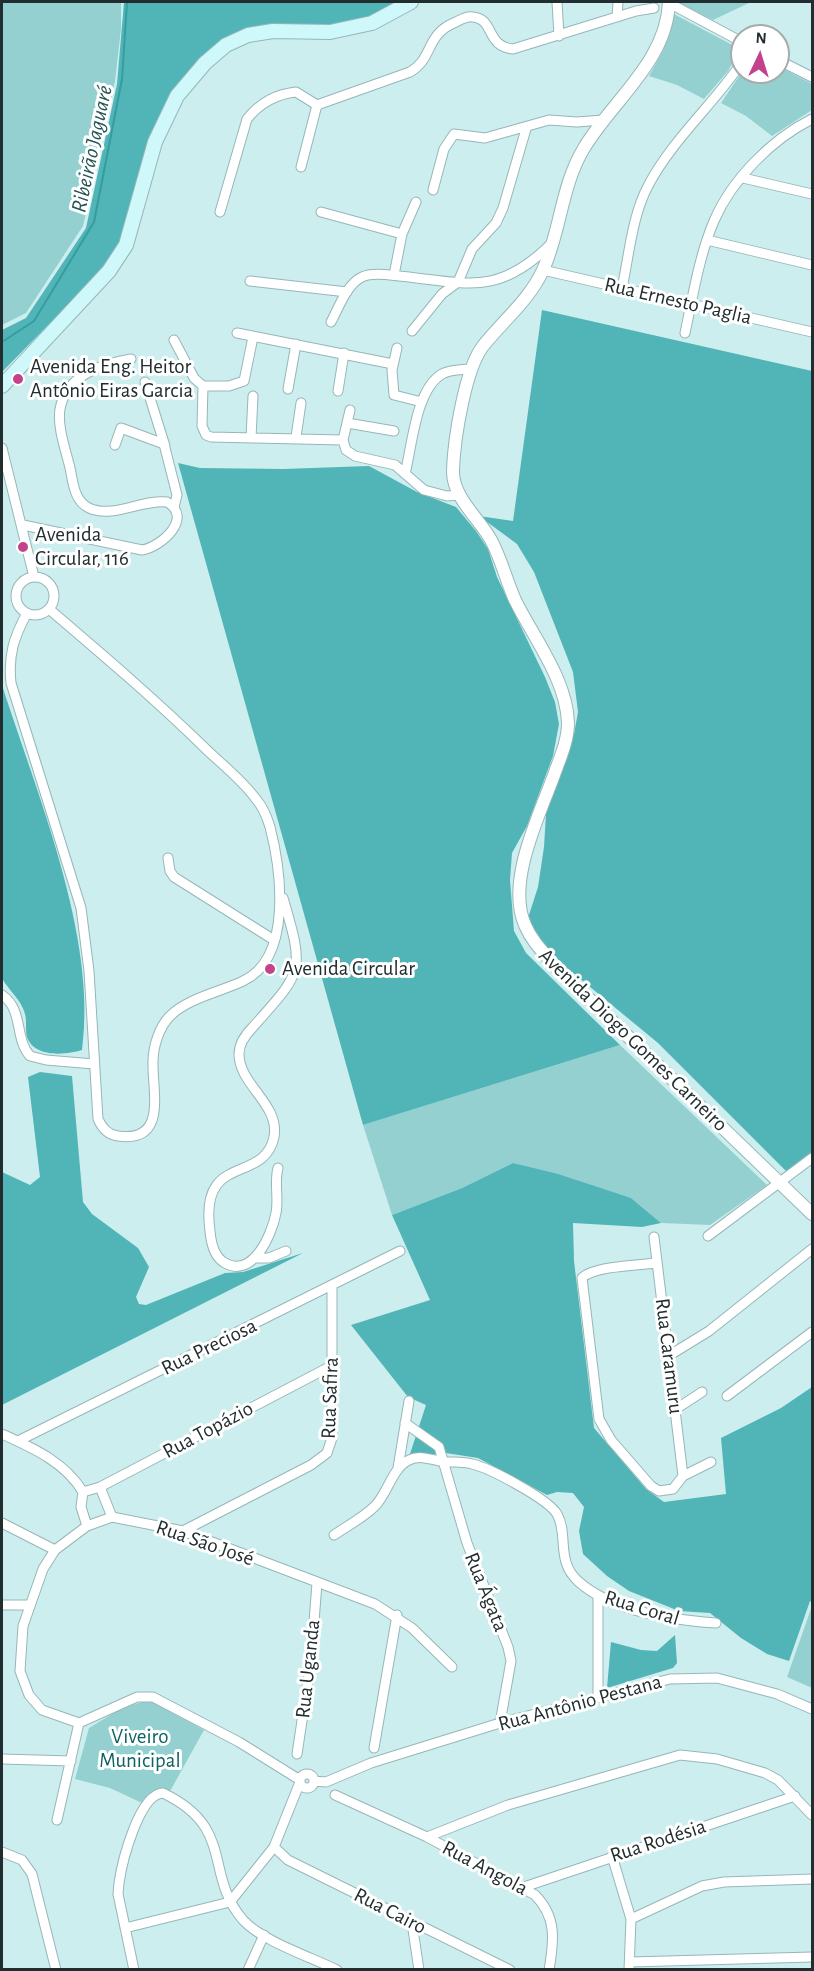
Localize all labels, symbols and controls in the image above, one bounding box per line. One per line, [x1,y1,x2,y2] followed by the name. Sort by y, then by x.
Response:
[730,24,790,84] north arrow
[755,30,767,46] text: N
[66,83,118,215] water label: Ribeirão Jaguaré
[602,272,754,330] street label: Rua Ernesto Paglia
[30,354,193,404] place label: Avenida Eng. Heitor Antônio Eiras Garcia
[11,372,25,386] marker: Avenida Eng. Heitor Antônio Eiras Garcia
[35,522,129,572] place label: Avenida Circular, 116
[16,540,30,554] marker: Avenida Circular, 116
[533,943,733,1137] street label: Avenida Diogo Gomes Carneiro
[282,956,415,982] place label: Avenida Circular
[263,962,277,976] marker: Avenida Circular
[649,1297,689,1415] street label: Rua Caramuru
[157,1313,261,1381] street label: Rua Preciosa
[316,1357,344,1439] street label: Rua Safira
[158,1396,258,1464] street label: Rua Topázio
[153,1514,257,1572] street label: Rua São José
[459,1549,513,1635] street label: Rua Ágata
[601,1585,683,1631] street label: Rua Coral
[290,1618,326,1720] street label: Rua Uganda
[495,1669,665,1737] street label: Rua Antônio Pestana
[99,1724,181,1774] park label: Viveiro Municipal
[607,1814,709,1868] street label: Rua Rodésia
[438,1835,532,1901] street label: Rua Angola
[350,1882,430,1940] street label: Rua Cairo

